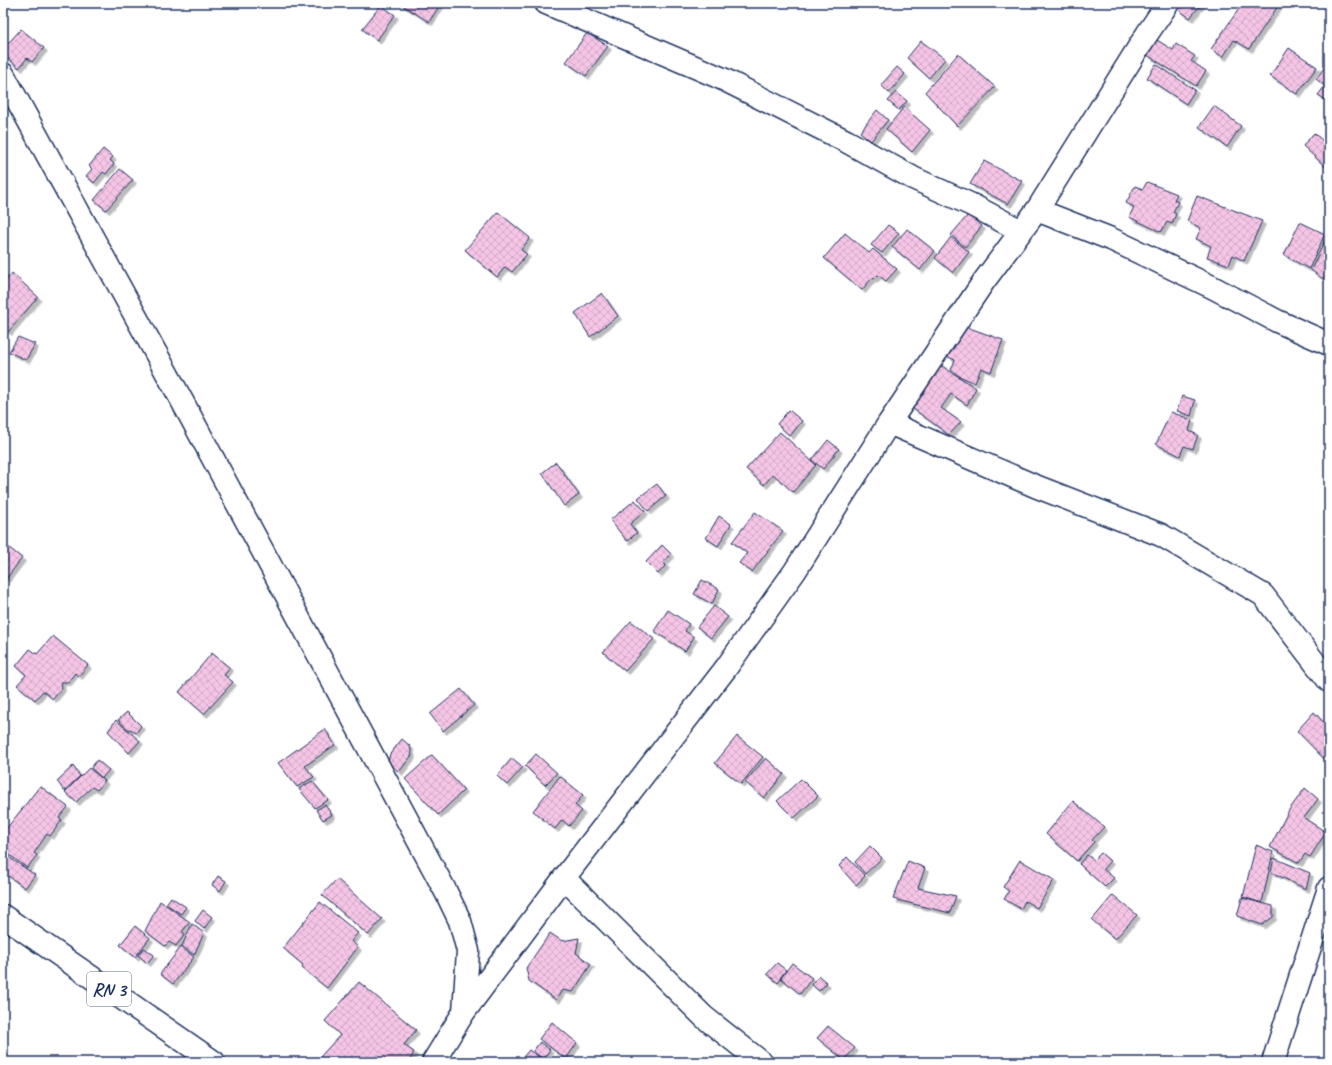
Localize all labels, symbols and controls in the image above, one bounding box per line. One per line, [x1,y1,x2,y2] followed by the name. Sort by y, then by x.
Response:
[87,972,131,1006] road number: RN 3

